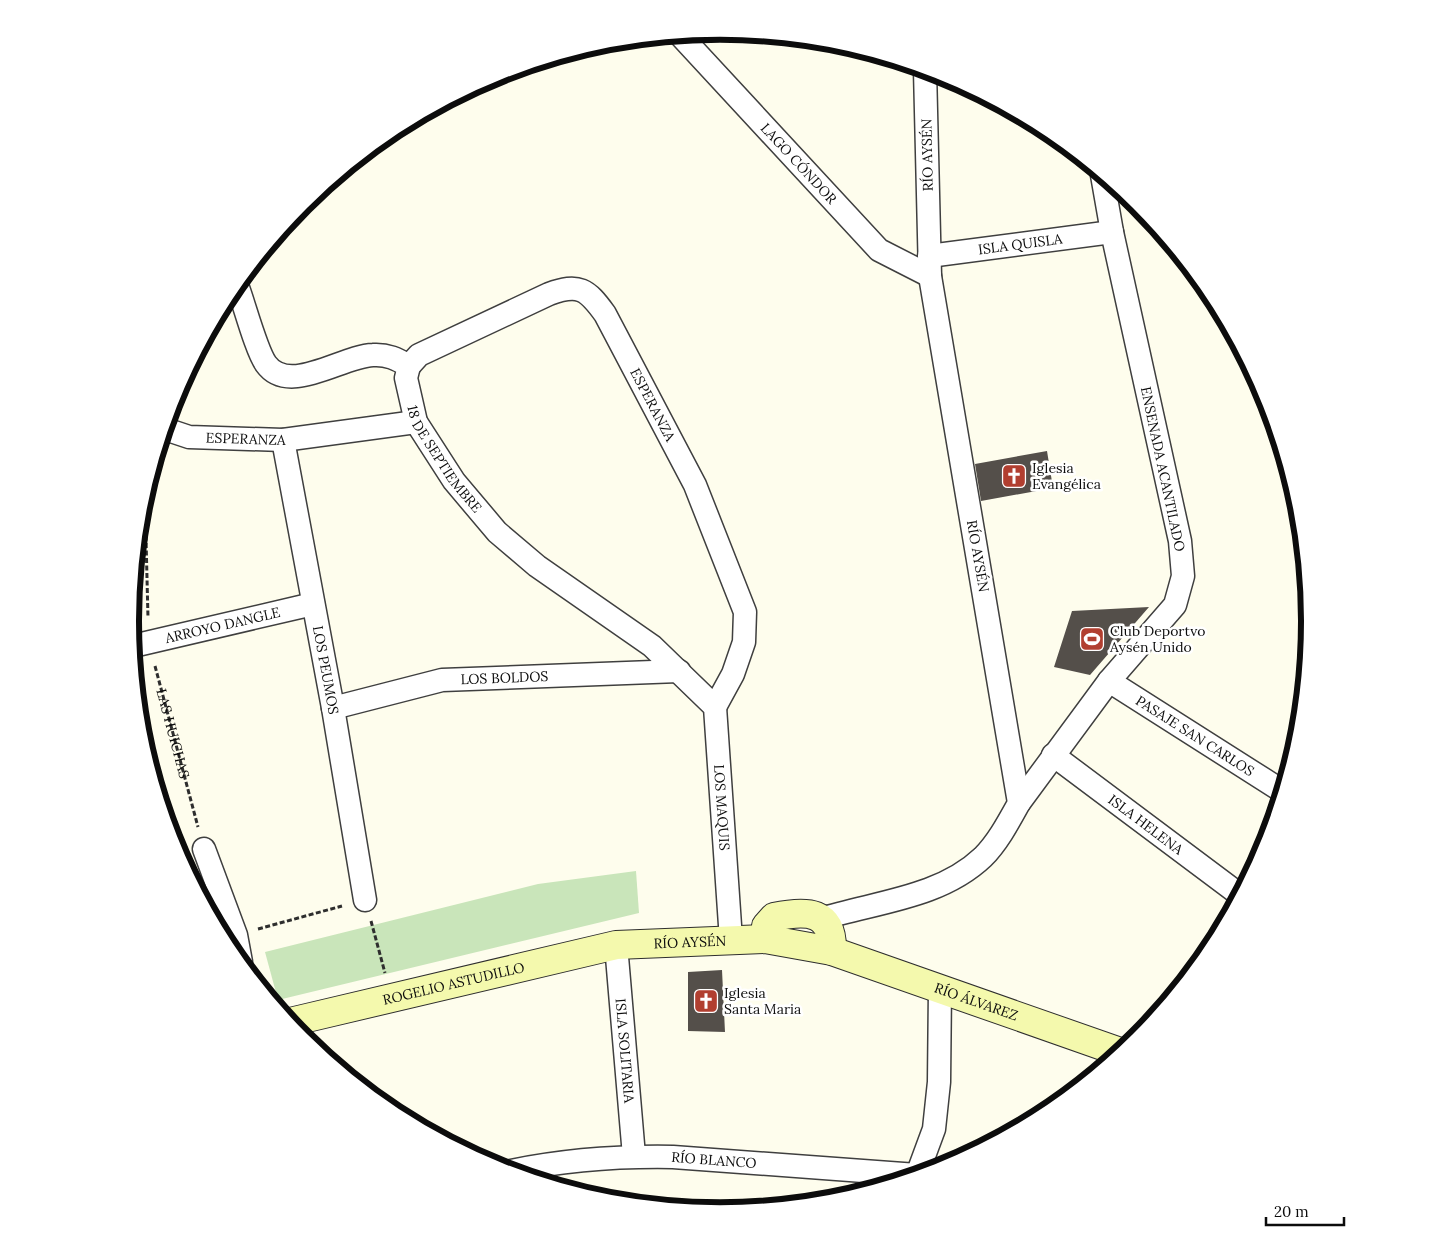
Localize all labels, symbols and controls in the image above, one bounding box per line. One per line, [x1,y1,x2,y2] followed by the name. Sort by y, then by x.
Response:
[917,118,937,191] street label: RÍO AYSÉN
[757,119,841,208] street label: LAGO CÓNDOR
[977,230,1064,258] street label: ISLA QUISLA
[626,365,679,445] street label: ESPERANZA
[1137,385,1189,553] street label: ENSENADA ACANTILADO
[403,403,486,517] street label: 18 DE SEPTIEMBRE
[205,429,286,449] street label: ESPERANZA
[1032,459,1101,493] place label: Iglesia Evangélica
[1001,463,1027,489] church icon: Iglesia Evangélica
[963,519,993,594] street label: RÍO AYSÉN
[162,603,282,647] street label: ARROYO DANGLE
[1109,622,1205,656] place label: Club Deportvo Aysén Unido
[309,624,343,716] street label: LOS PEUMOS
[1079,626,1105,652] sports icon: Club Deportvo Aysén Unido
[460,667,549,688] street label: LOS BOLDOS
[152,687,194,781] street label: LAS HUICHAS
[1132,691,1258,780] street label: PASAJE SAN CARLOS
[710,764,734,851] street label: LOS MAQUIS
[1105,791,1187,859] street label: ISLA HELENA
[653,932,727,952] street label: RÍO AYSÉN
[381,958,526,1009] street label: ROGELIO ASTUDILLO
[932,979,1020,1025] street label: RÍO ÁLVAREZ
[724,984,801,1018] place label: Iglesia Santa Maria
[693,988,719,1014] church icon: Iglesia Santa Maria
[612,998,638,1104] street label: ISLA SOLITARIA
[671,1148,757,1172] street label: RÍO BLANCO
[1266,1194,1344,1226] scale bar
[1274,1202,1309,1221] text: 20 m

